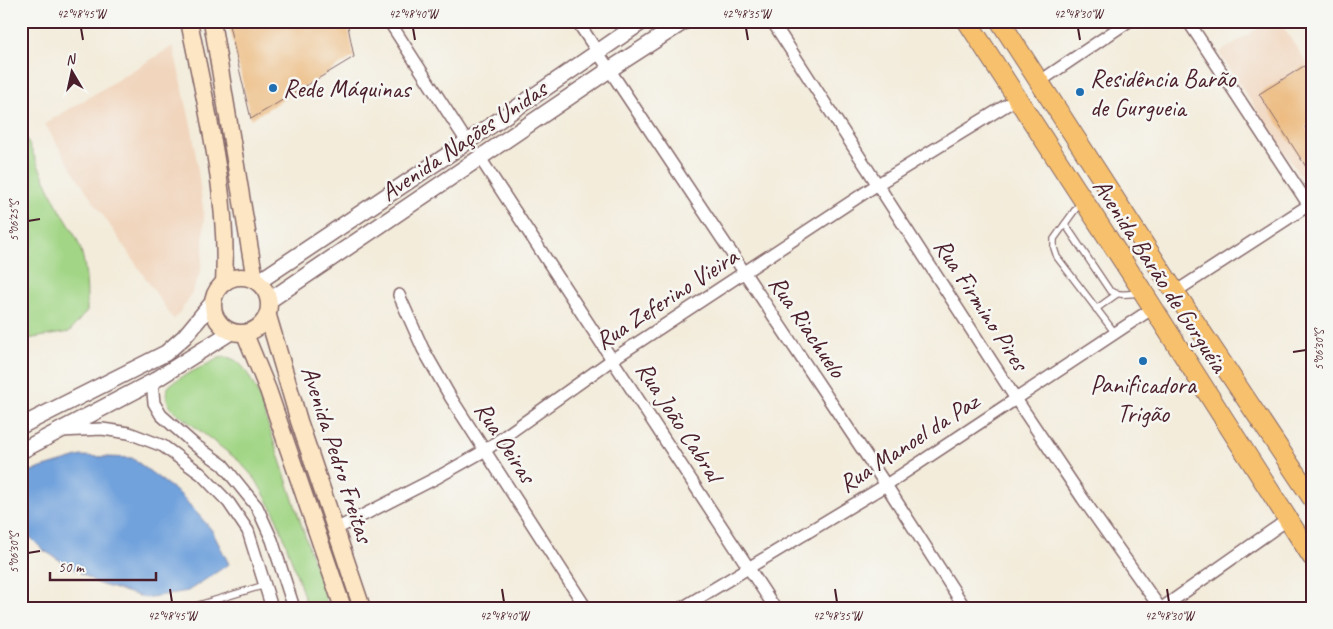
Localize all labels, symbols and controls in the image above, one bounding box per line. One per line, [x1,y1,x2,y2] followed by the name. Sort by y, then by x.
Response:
[57,6,108,22] text: 42°48'45"W
[389,6,440,22] text: 42°48'40"W
[722,6,773,22] text: 42°48'35"W
[1054,6,1105,22] text: 42°48'30"W
[48,48,98,98] north arrow
[64,50,78,69] text: N
[1090,63,1236,124] place label: Residência Barão de Gurgueia
[374,72,555,208] street label: Avenida Nações Unidas
[283,73,413,105] place label: Rede Máquinas
[267,82,279,94] marker: Rede Máquinas
[1074,86,1086,98] marker: Residência Barão de Gurgueia
[1085,172,1236,380] street label: Avenida Barão de Gurguéia
[6,199,22,241] text: 5°06'25"S
[927,232,1037,379] street label: Rua Firmino Pires
[589,240,746,357] street label: Rua Zeferino Vieira
[761,269,854,385] street label: Rua Riachuelo
[1311,328,1327,370] text: 5°06'30"S
[1137,355,1149,367] marker: Panificadora Trigão
[629,356,732,491] street label: Rua João Cabral
[293,362,381,549] street label: Avenida Pedro Freitas
[1090,369,1198,430] place label: Panificadora Trigão
[833,384,987,500] street label: Rua Manoel da Paz
[467,396,545,491] street label: Rua Oeiras
[6,531,22,573] text: 5°06'30"S
[50,549,156,581] scale bar
[58,558,85,577] text: 50 m
[148,608,199,624] text: 42°48'45"W
[480,608,531,624] text: 42°48'40"W
[813,608,864,624] text: 42°48'35"W
[1145,608,1196,624] text: 42°48'30"W

